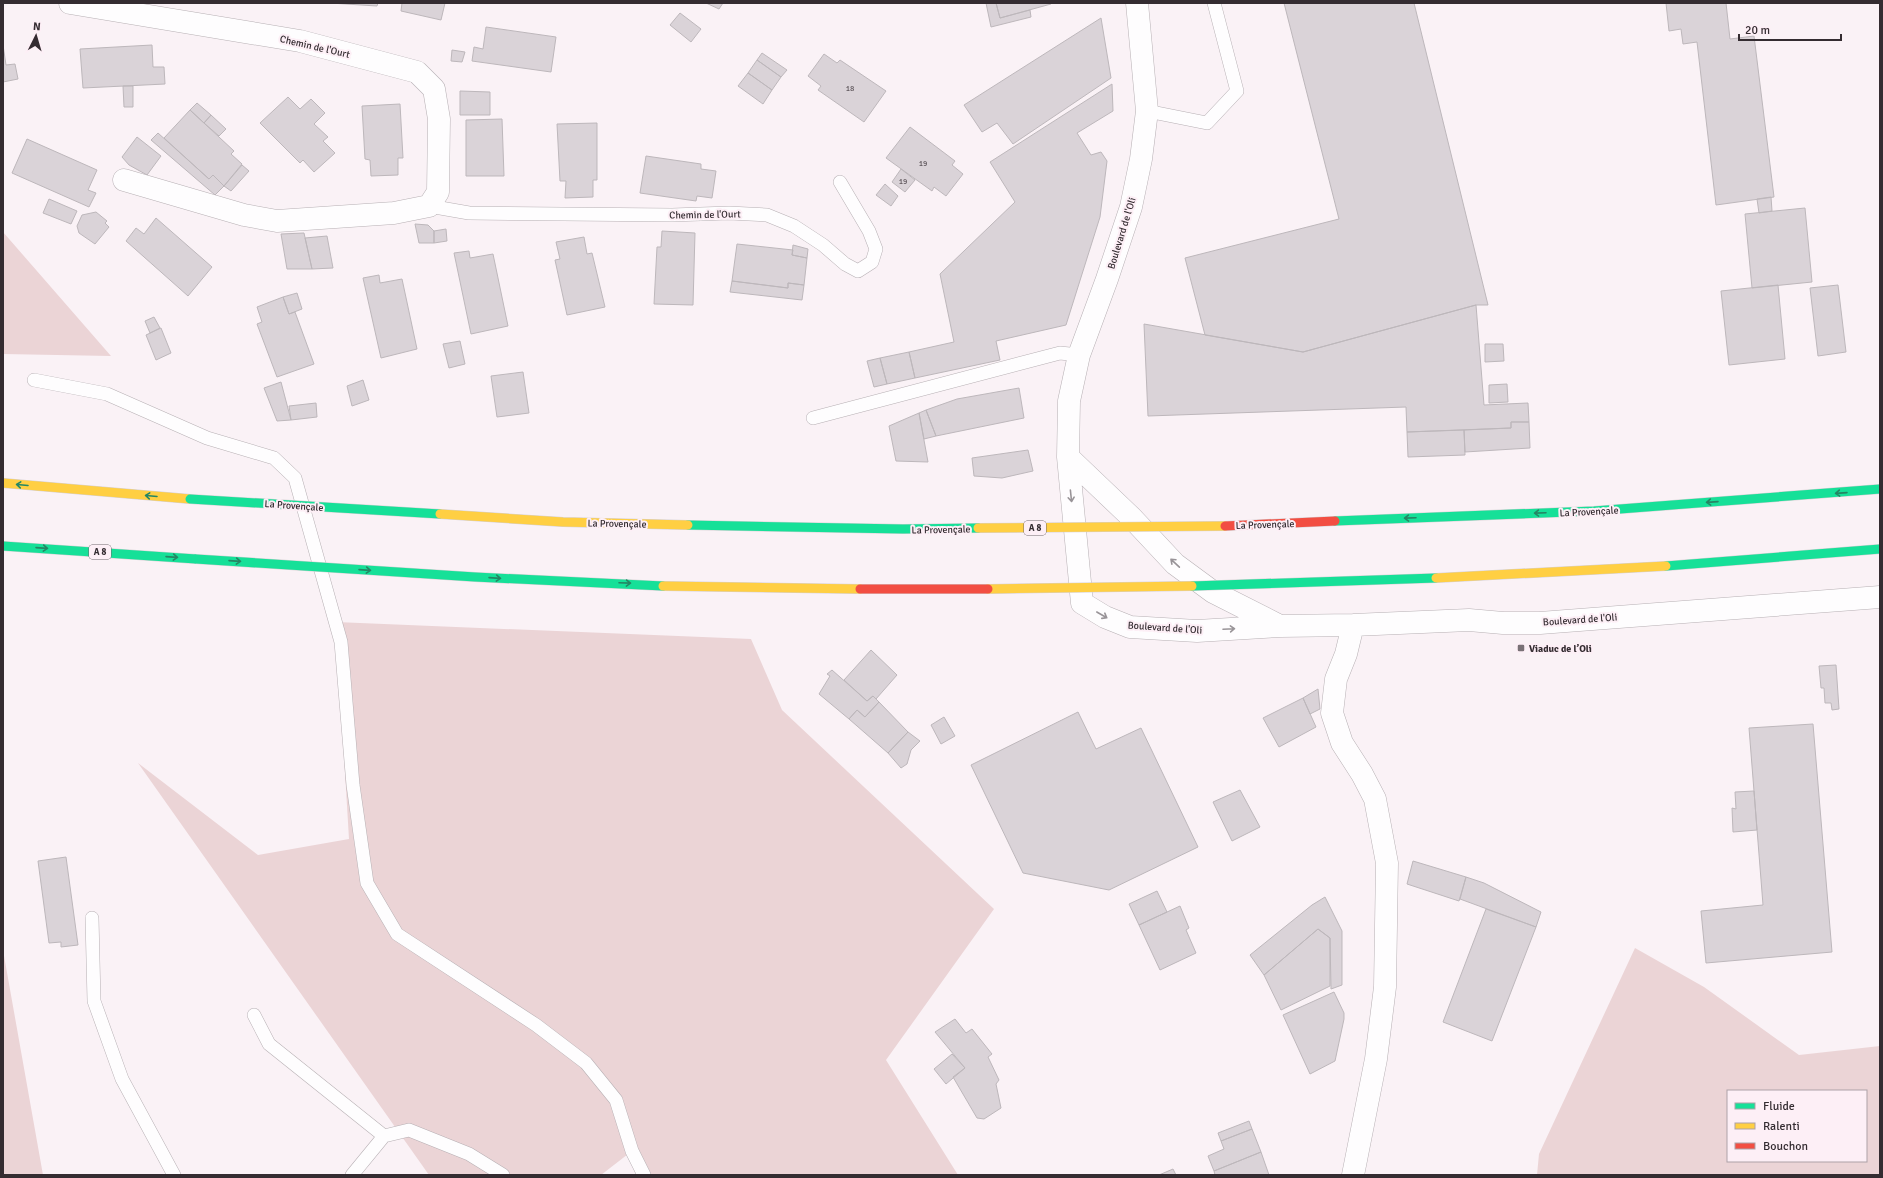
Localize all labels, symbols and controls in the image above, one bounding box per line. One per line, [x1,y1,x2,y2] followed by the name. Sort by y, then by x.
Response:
[16,16,56,56] north arrow
[1739,16,1841,42] scale bar
[32,20,41,33] text: N
[1745,23,1770,38] text: 20 m
[279,33,351,61] street label: Chemin de l'Ourt
[846,83,854,93] house number: 18
[919,158,927,168] house number: 19
[899,176,907,186] house number: 19
[1105,196,1139,271] street label: Boulevard de l'Oli
[669,208,741,222] street label: Chemin de l'Ourt
[16,481,29,488] one-way arrow
[1068,489,1075,502] one-way arrow
[1835,489,1848,497] one-way arrow
[145,492,158,499] one-way arrow
[264,498,324,514] street label: La Provençale
[1705,499,1718,506] one-way arrow
[1559,504,1619,520] street label: La Provençale
[1534,509,1547,517] one-way arrow
[1404,515,1417,522] one-way arrow
[587,517,647,531] street label: La Provençale
[1235,518,1295,532] street label: La Provençale
[1024,521,1046,535] road number: A 8
[911,523,971,537] street label: La Provençale
[35,545,48,552] one-way arrow
[89,545,111,559] road number: A 8
[165,554,178,561] one-way arrow
[228,558,241,565] one-way arrow
[1170,558,1180,567] one-way arrow
[358,566,371,573] one-way arrow
[488,574,501,581] one-way arrow
[618,580,631,587] one-way arrow
[1542,611,1618,629] street label: Boulevard de l'Oli
[1096,612,1108,620] one-way arrow
[1127,619,1203,637] street label: Boulevard de l'Oli
[1222,625,1235,632] one-way arrow
[1516,643,1526,653] marker: Viaduc de l’Oli
[1529,643,1592,655] place label: Viaduc de l’Oli
[1727,1090,1867,1162] legend
[1763,1099,1795,1114] text: Fluide
[1763,1119,1800,1134] text: Ralenti
[1763,1139,1808,1154] text: Bouchon

